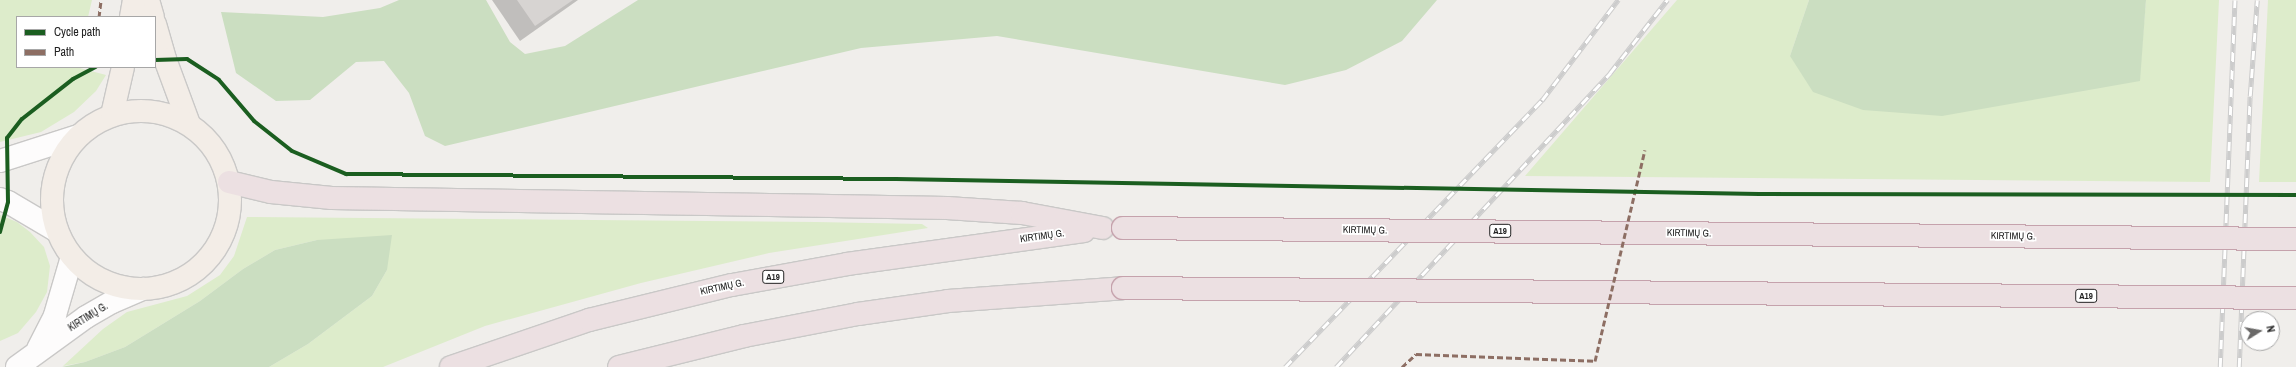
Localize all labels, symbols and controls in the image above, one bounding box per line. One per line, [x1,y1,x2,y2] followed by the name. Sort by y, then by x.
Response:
[16,16,156,68] legend
[54,24,101,40] text: Cycle path
[54,44,74,60] text: Path
[1343,224,1387,236] street label: KIRTIMŲ G.
[1489,224,1511,238] road number: A19
[1019,227,1065,245] street label: KIRTIMŲ G.
[1667,227,1711,239] street label: KIRTIMŲ G.
[1991,230,2035,242] street label: KIRTIMŲ G.
[762,270,784,284] road number: A19
[699,277,745,297] street label: KIRTIMŲ G.
[2075,289,2097,303] road number: A19
[66,300,110,334] street label: KIRTIMŲ G.
[2240,311,2280,351] north arrow
[2263,324,2278,333] text: N

